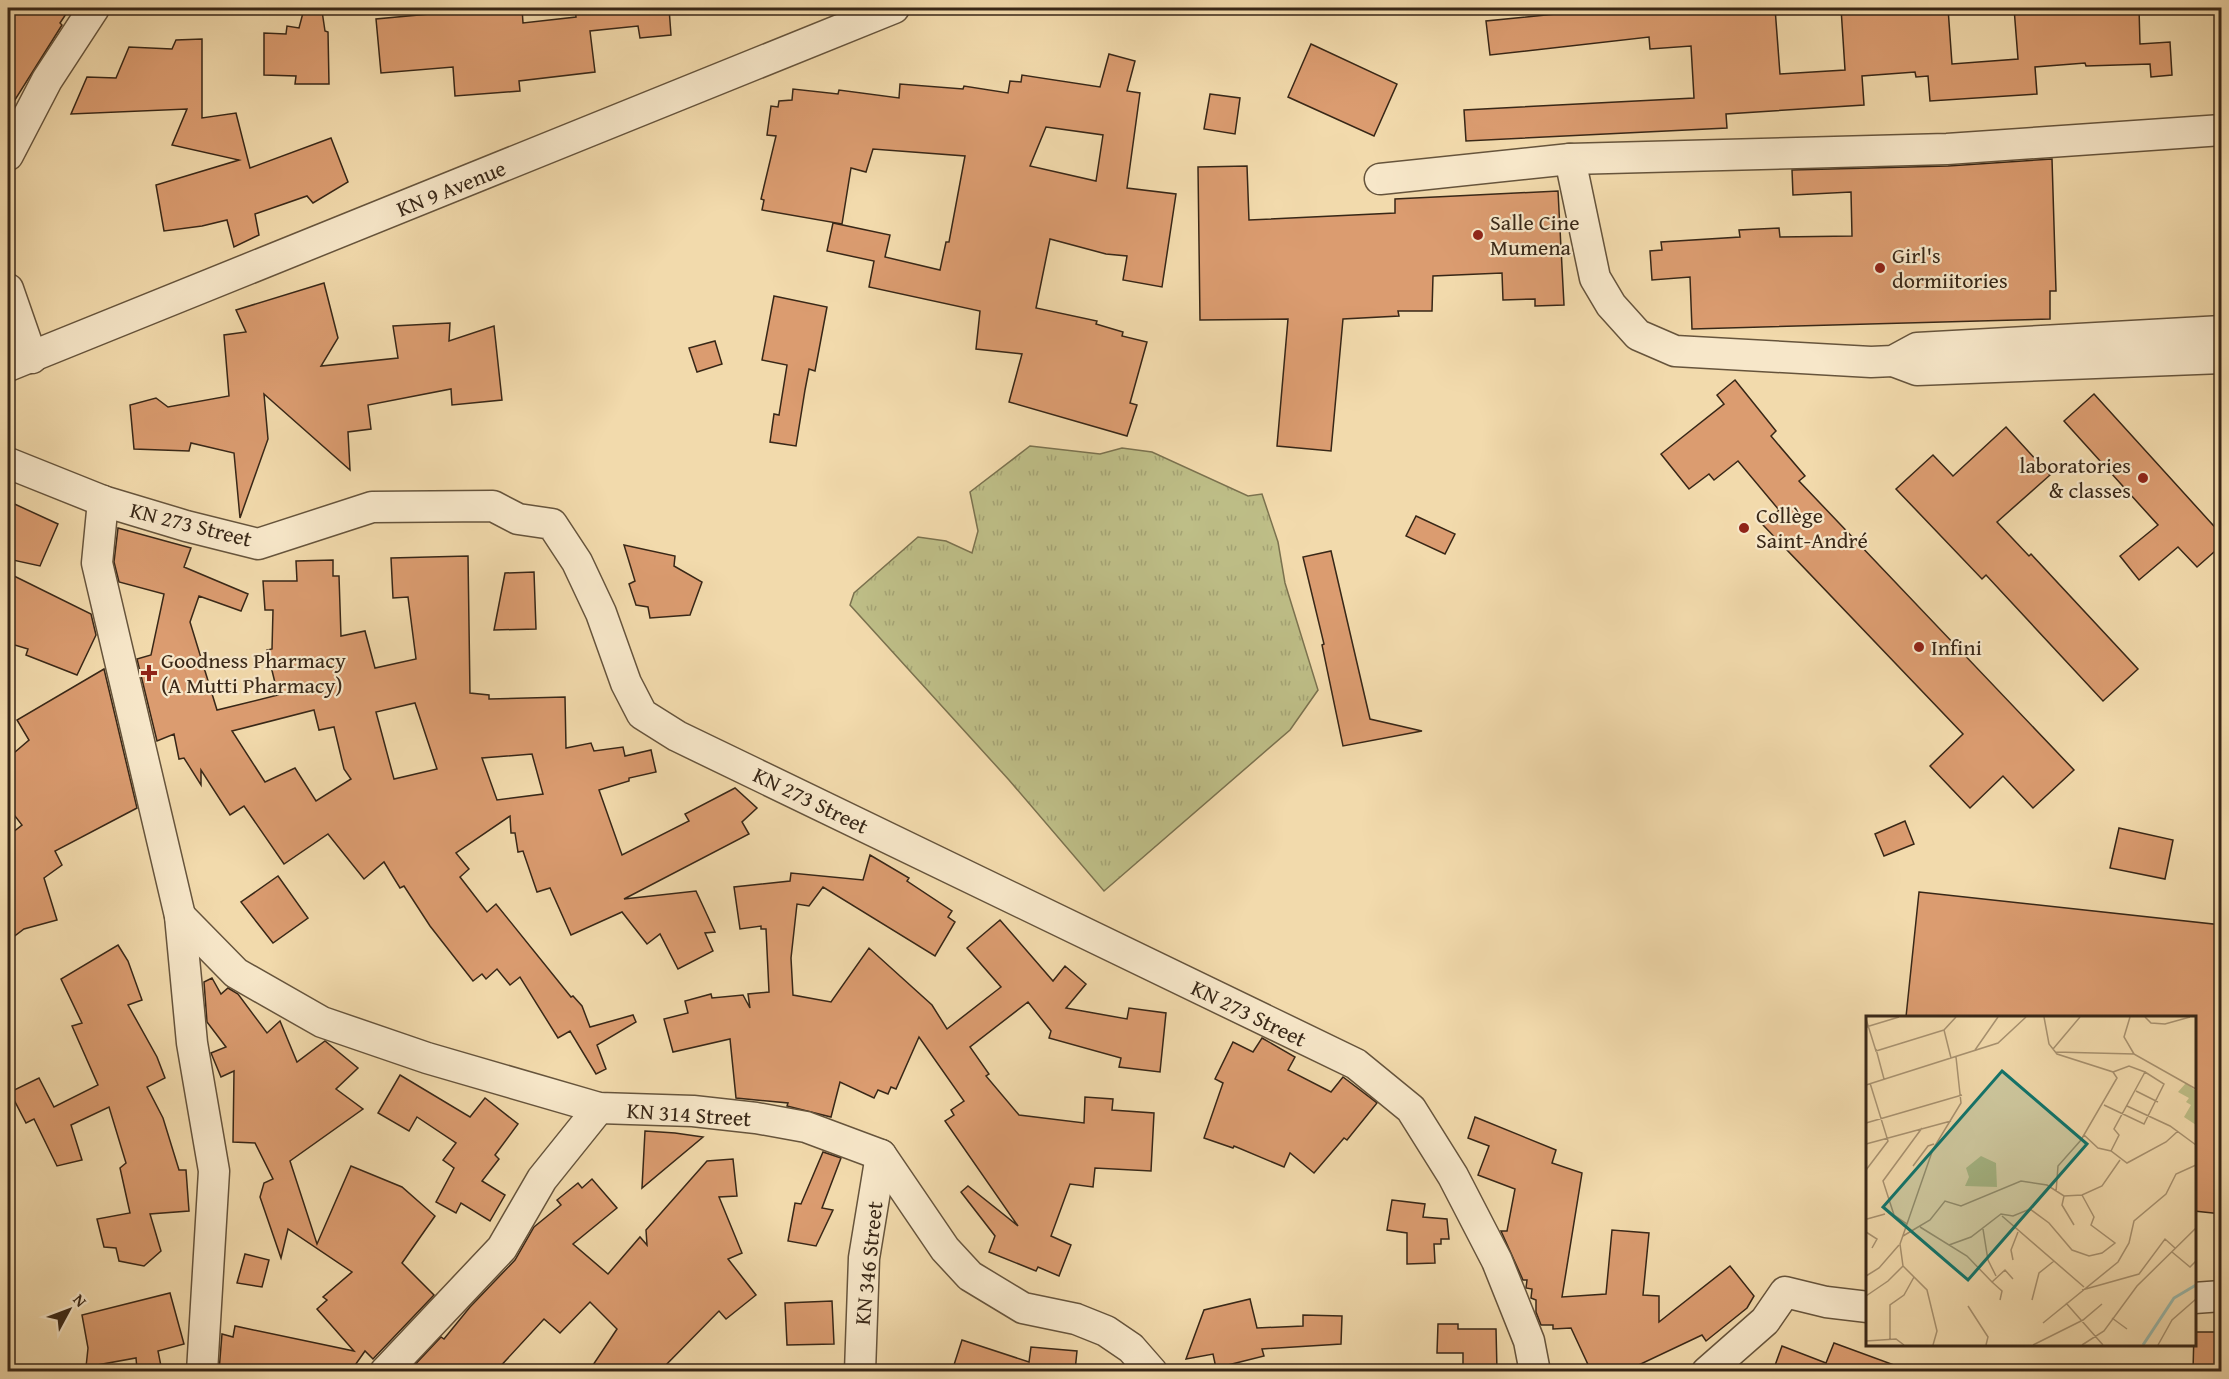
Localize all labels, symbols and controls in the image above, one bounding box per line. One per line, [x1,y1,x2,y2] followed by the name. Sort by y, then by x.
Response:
[392,152,510,224] street label: KN 9 Avenue
[1490,206,1579,263] place label: Salle Cine Mumena
[1471,228,1485,242] marker: Salle Cine Mumena
[1892,239,2008,296] place label: Girl's dormiitories
[1873,261,1887,275] marker: Girl's dormiitories
[2019,449,2131,506] place label: laboratories & classes
[2136,471,2150,485] marker: laboratories & classes
[127,493,256,555] street label: KN 273 Street
[1756,499,1868,556] place label: Collège Saint-André
[1737,521,1751,535] marker: Collège Saint-André
[1931,631,1982,663] place label: Infini
[1912,640,1926,654] marker: Infini
[161,644,346,701] place label: Goodness Pharmacy (A Mutti Pharmacy)
[142,666,156,680] marker: Goodness Pharmacy (A Mutti Pharmacy)
[748,758,874,842] street label: KN 273 Street
[1186,971,1312,1055] street label: KN 273 Street
[1866,1016,2196,1346] inset map
[626,1094,752,1134] street label: KN 314 Street
[846,1199,890,1327] street label: KN 346 Street
[39,1280,99,1340] north arrow
[68,1288,93,1312] text: N

